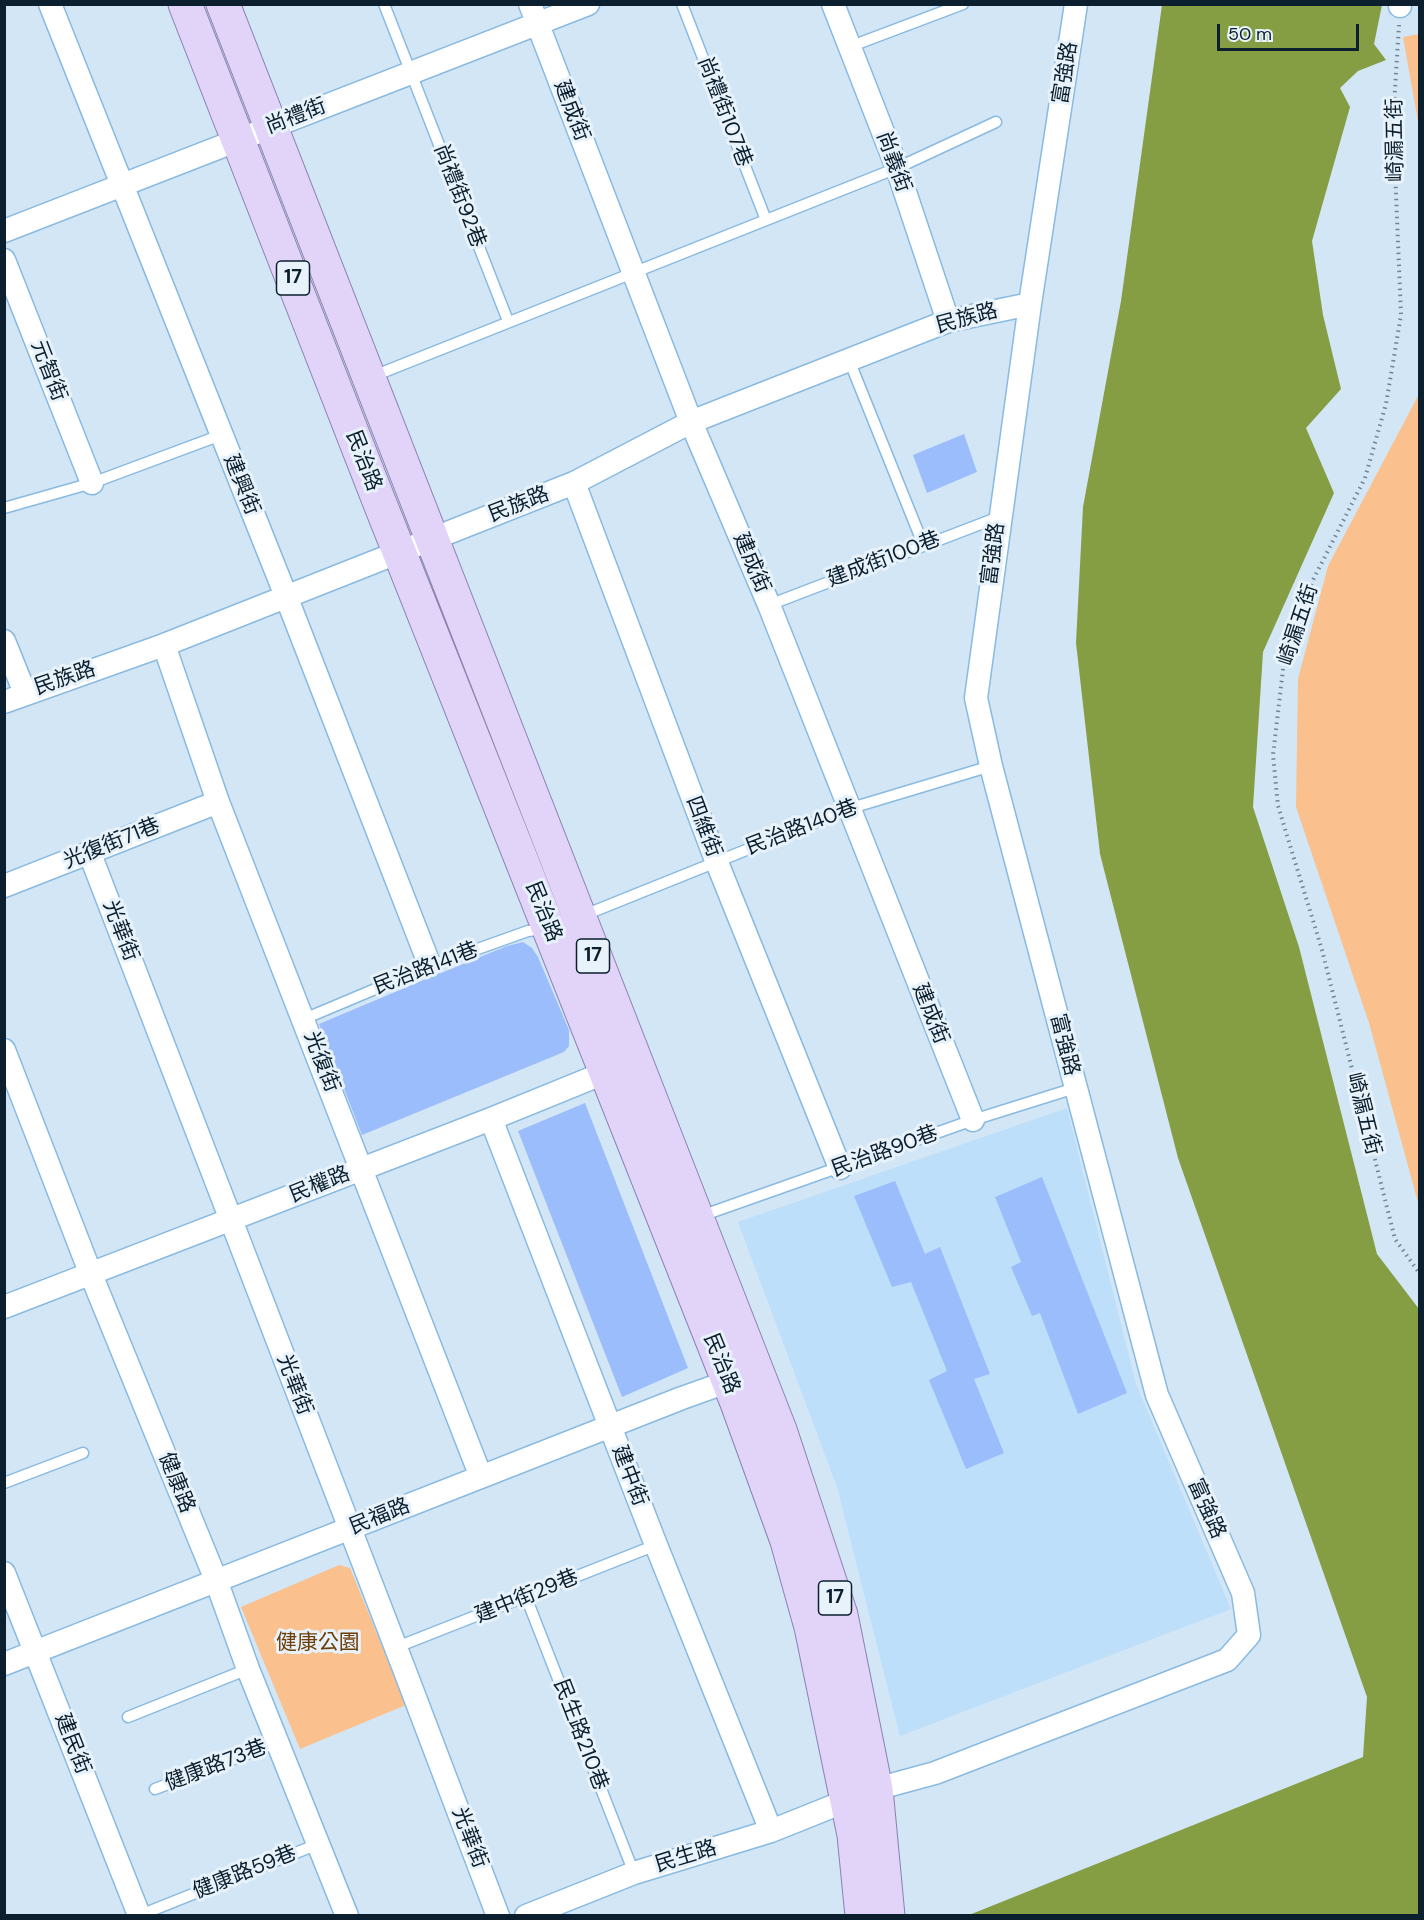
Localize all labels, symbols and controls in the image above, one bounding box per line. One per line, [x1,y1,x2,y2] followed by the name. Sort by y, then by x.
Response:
[1220,12,1362,50] scale bar
[1228,22,1272,46] text: 50 m
[1049,40,1083,106] street label: 富強路
[691,53,757,171] street label: 尚禮街107巷
[548,77,594,145] street label: 建成街
[262,94,330,140] street label: 尚禮街
[1383,98,1409,182] street label: 崎漏五街
[870,128,916,196] street label: 尚義街
[428,141,490,251] street label: 尚禮街92巷
[276,261,310,295] road number: 17
[933,299,1001,339] street label: 民族路
[25,337,71,405] street label: 元智街
[340,427,386,495] street label: 民治路
[218,451,264,519] street label: 建興街
[485,482,553,528] street label: 民族路
[978,521,1010,587] street label: 富強路
[824,527,944,593] street label: 建成街100巷
[727,529,775,597] street label: 建成街
[1274,581,1324,669] street label: 崎漏五街
[31,657,99,701] street label: 民族路
[680,793,726,861] street label: 四維街
[743,795,861,861] street label: 民治路140巷
[60,813,164,875] street label: 光復街71巷
[520,878,566,946] street label: 民治路
[97,897,143,965] street label: 光華街
[370,938,482,1000] street label: 民治路141巷
[576,939,610,973] road number: 17
[907,980,953,1048] street label: 建成街
[1044,1011,1084,1079] street label: 富強路
[298,1028,344,1096] street label: 光復街
[1341,1070,1385,1158] street label: 崎漏五街
[828,1121,942,1183] street label: 民治路90巷
[286,1162,354,1208] street label: 民權路
[698,1330,744,1398] street label: 民治路
[271,1351,317,1419] street label: 光華街
[606,1442,652,1510] street label: 建中街
[153,1449,199,1517] street label: 健康路
[1182,1475,1230,1543] street label: 富強路
[346,1494,414,1540] street label: 民福路
[472,1565,582,1629] street label: 建中街29巷
[818,1581,852,1615] road number: 17
[276,1630,360,1656] park label: 健康公園
[547,1676,613,1794] street label: 民生路210巷
[49,1710,95,1778] street label: 建民街
[162,1735,270,1797] street label: 健康路73巷
[446,1804,492,1872] street label: 光華街
[652,1836,720,1878] street label: 民生路
[190,1841,300,1905] street label: 健康路59巷

